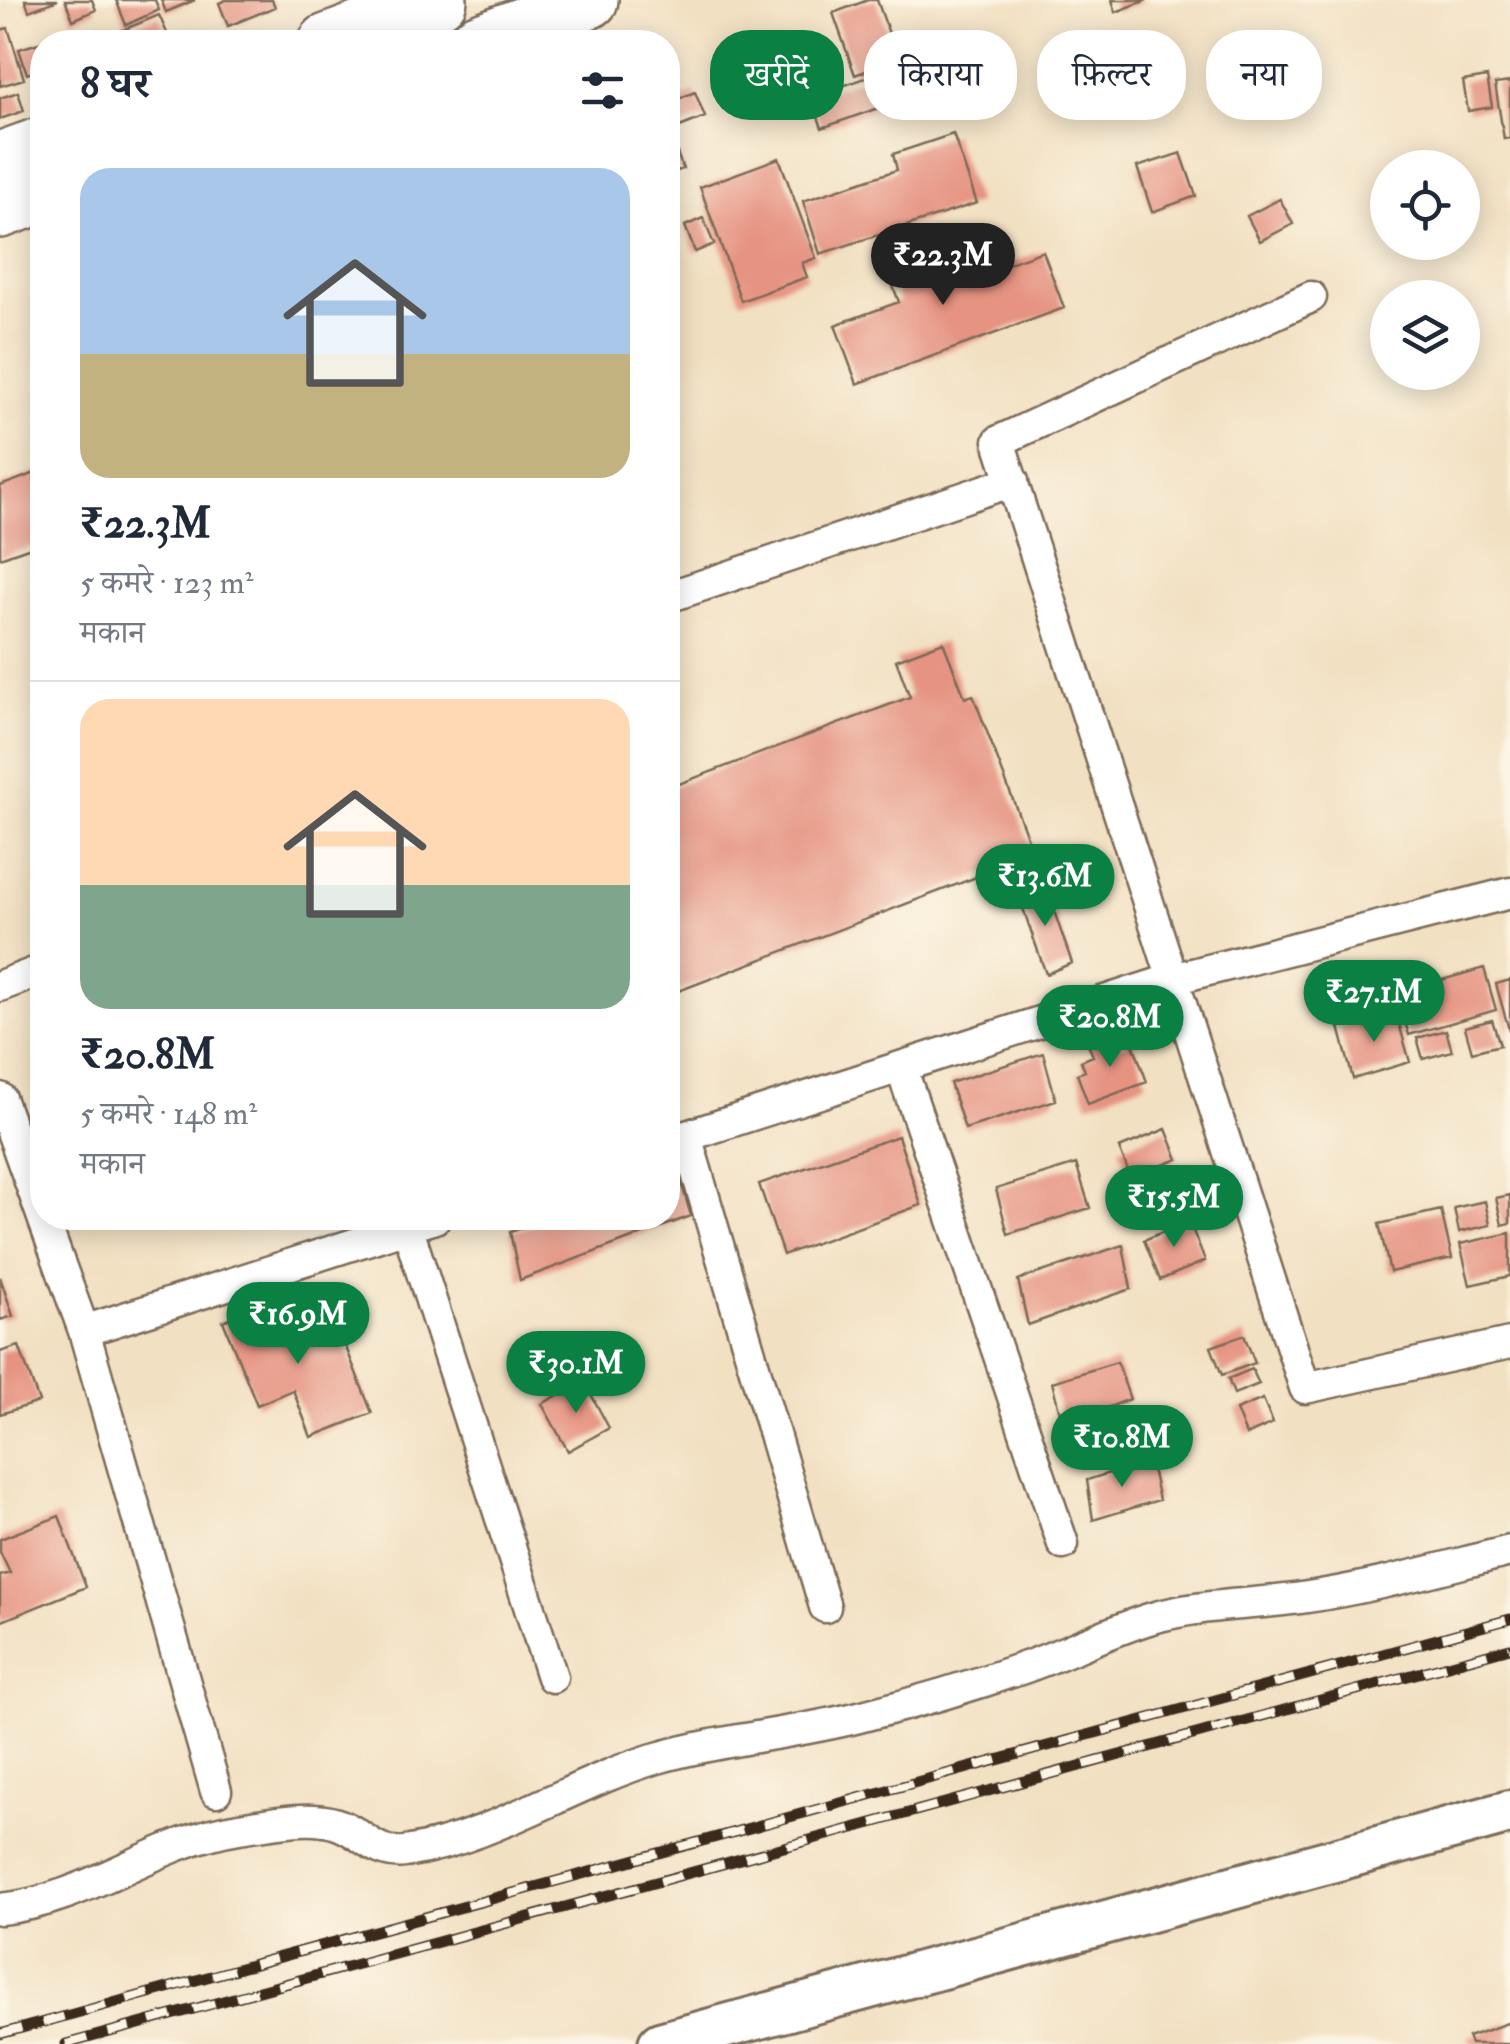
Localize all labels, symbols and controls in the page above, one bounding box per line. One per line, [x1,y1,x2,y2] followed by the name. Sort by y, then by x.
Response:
[710,30,844,120] chip: खरीदें
[864,30,1017,120] chip: किराया
[1037,30,1186,120] chip: फ़िल्टर
[1206,30,1322,120] chip: नया
[80,58,150,110] text: 8 घर
[575,63,630,118] icon: filters
[1370,150,1480,390] map controls
[1370,150,1480,260] button: locate
[862,223,1024,308] pin: ₹22.3M
[265,233,445,413] icon: home
[893,235,993,275] text: ₹22.3M
[1370,280,1480,390] button: layers
[80,498,211,550] text: ₹22.3M
[80,563,254,603] text: 5 कमरे · 123 m²
[80,613,145,653] text: मकान
[265,764,445,944] icon: home
[964,844,1126,929] pin: ₹13.6M
[997,856,1093,896] text: ₹13.6M
[1293,960,1455,1045] pin: ₹27.1M
[1326,972,1422,1012] text: ₹27.1M
[1029,985,1191,1070] pin: ₹20.8M
[1059,997,1161,1037] text: ₹20.8M
[80,1029,215,1081] text: ₹20.8M
[80,1094,257,1134] text: 5 कमरे · 148 m²
[80,1144,145,1184] text: मकान
[1093,1165,1255,1250] pin: ₹15.5M
[1127,1177,1221,1217] text: ₹15.5M
[217,1282,379,1367] pin: ₹16.9M
[248,1294,348,1334] text: ₹16.9M
[495,1331,657,1416] pin: ₹30.1M
[528,1343,624,1383] text: ₹30.1M
[1041,1405,1203,1490] pin: ₹10.8M
[1073,1417,1171,1457] text: ₹10.8M

